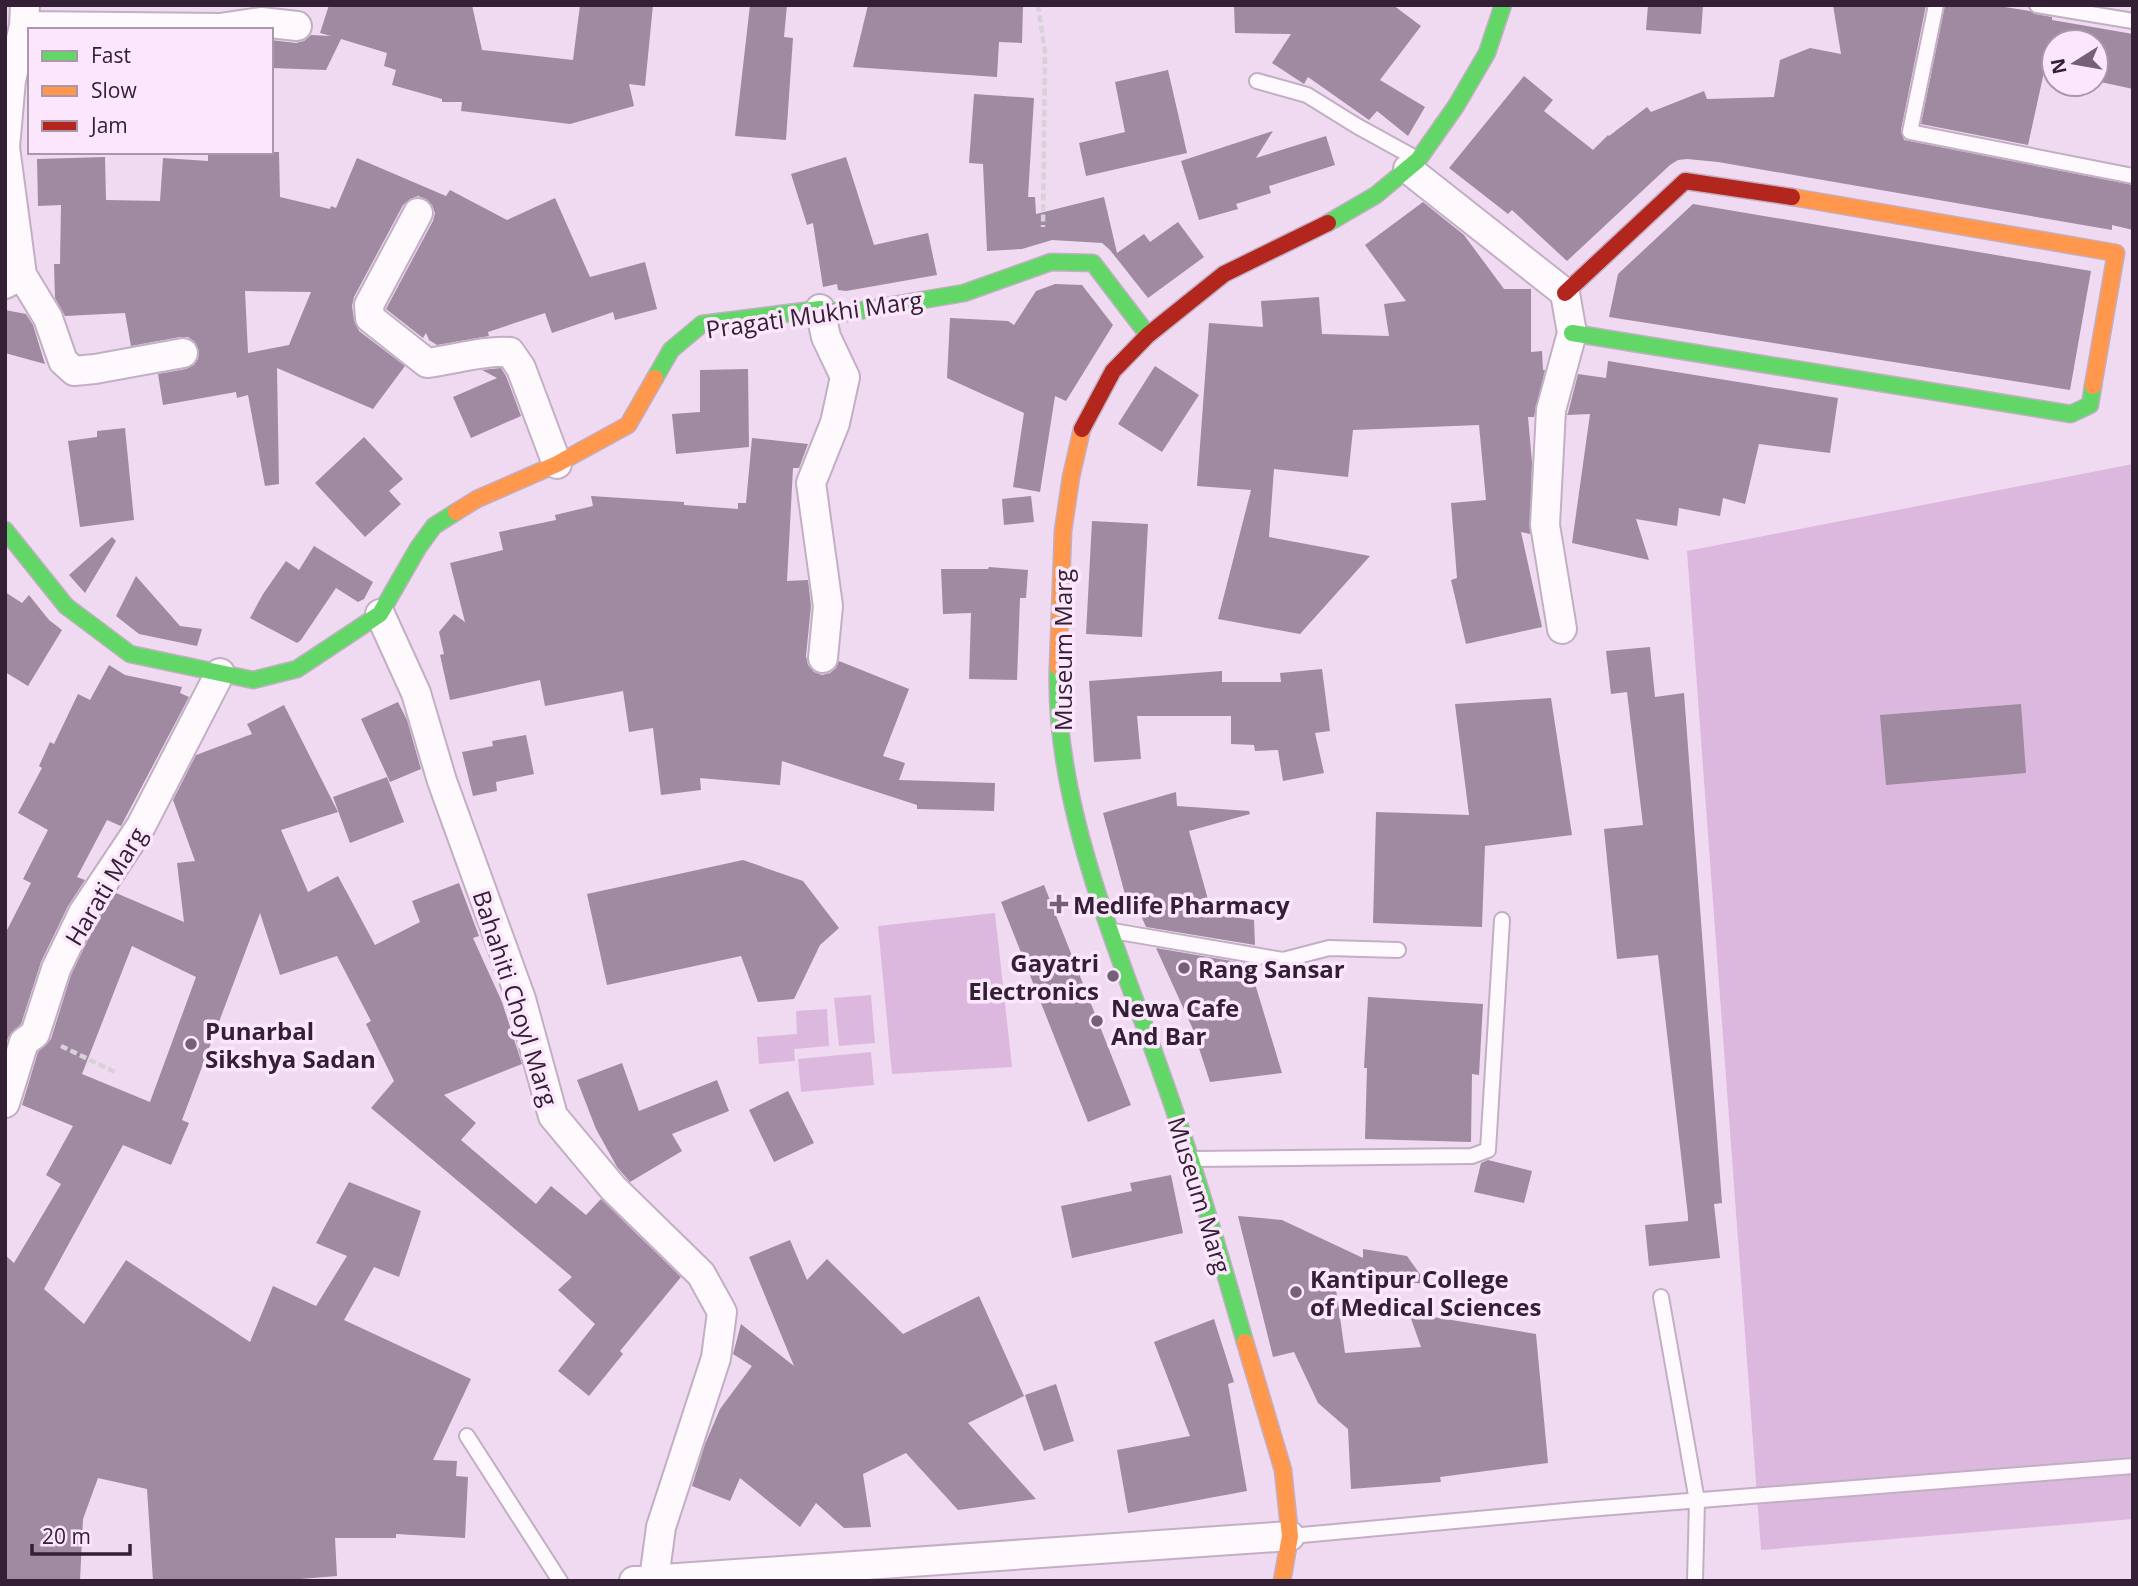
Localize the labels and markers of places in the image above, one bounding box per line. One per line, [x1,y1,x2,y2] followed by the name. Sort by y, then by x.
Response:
[1073,888,1290,921] place label: Medlife Pharmacy
[1051,896,1067,912] marker: Medlife Pharmacy
[968,946,1099,1007] place label: Gayatri Electronics
[1198,952,1345,985] place label: Rang Sansar
[1176,960,1192,976] marker: Rang Sansar
[1105,968,1121,984] marker: Gayatri Electronics
[1111,991,1239,1052] place label: Newa Cafe And Bar
[1089,1013,1105,1029] marker: Newa Cafe And Bar
[205,1014,376,1075] place label: Punarbal Sikshya Sadan
[183,1036,199,1052] marker: Punarbal Sikshya Sadan
[1310,1262,1541,1323] place label: Kantipur College of Medical Sciences
[1288,1284,1304,1300] marker: Kantipur College of Medical Sciences

